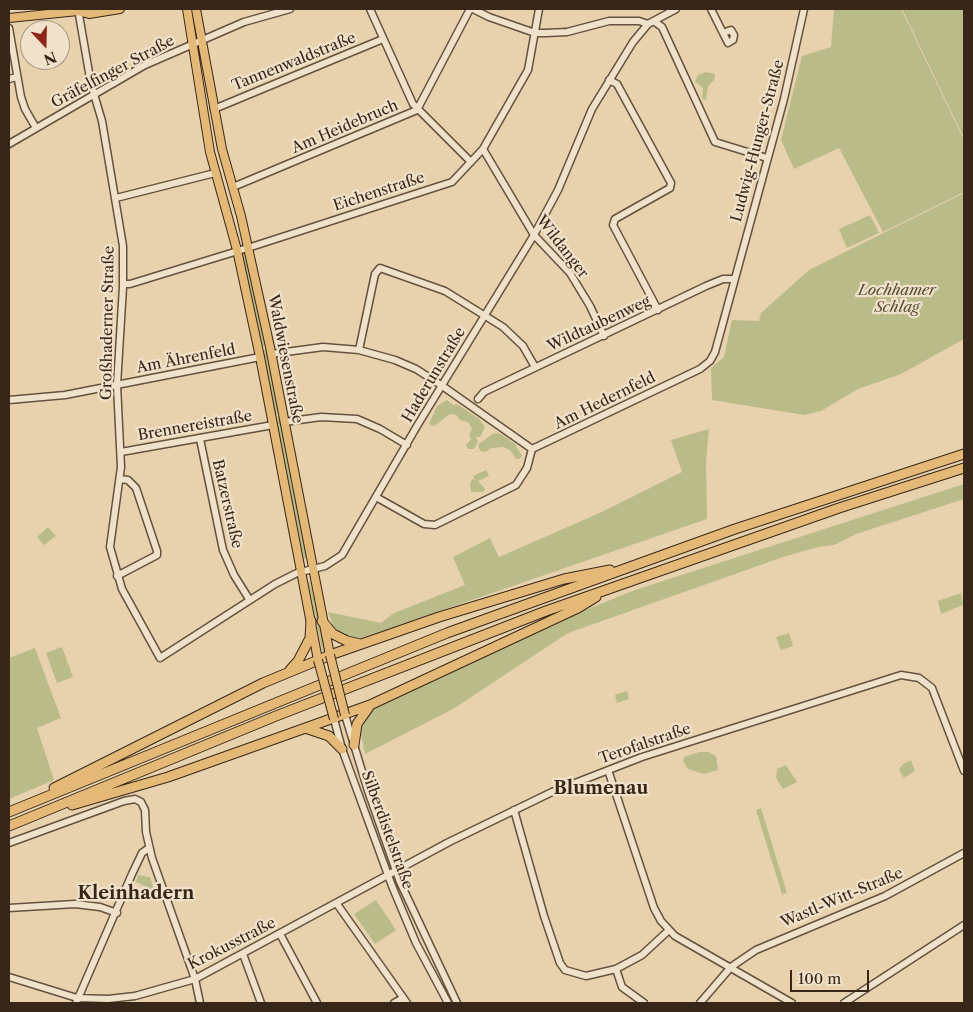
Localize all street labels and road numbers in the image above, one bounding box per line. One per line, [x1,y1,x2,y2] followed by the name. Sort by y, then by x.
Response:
[229,29,359,95] street label: Tannenwaldstraße
[48,32,178,112] street label: Gräfelfinger Straße
[728,58,788,224] street label: Ludwig-Hunger-Straße
[289,96,401,158] street label: Am Heidebruch
[331,169,427,215] street label: Eichenstraße
[532,212,592,282] street label: Wildanger
[98,246,118,400] street label: Großhaderner Straße
[545,292,653,356] street label: Wildtaubenweg
[264,293,306,425] street label: Waldwiesenstraße
[399,324,469,426] street label: Haderunstraße
[135,341,237,377] street label: Am Ährenfeld
[551,369,659,433] street label: Am Hedernfeld
[136,407,254,445] street label: Brennereistraße
[208,458,246,550] street label: Batzerstraße
[597,720,693,768] street label: Terofalstraße
[357,768,417,892] street label: Silberdistelstraße
[778,864,906,932] street label: Wastl-Witt-Straße
[185,914,279,974] street label: Krokusstraße

